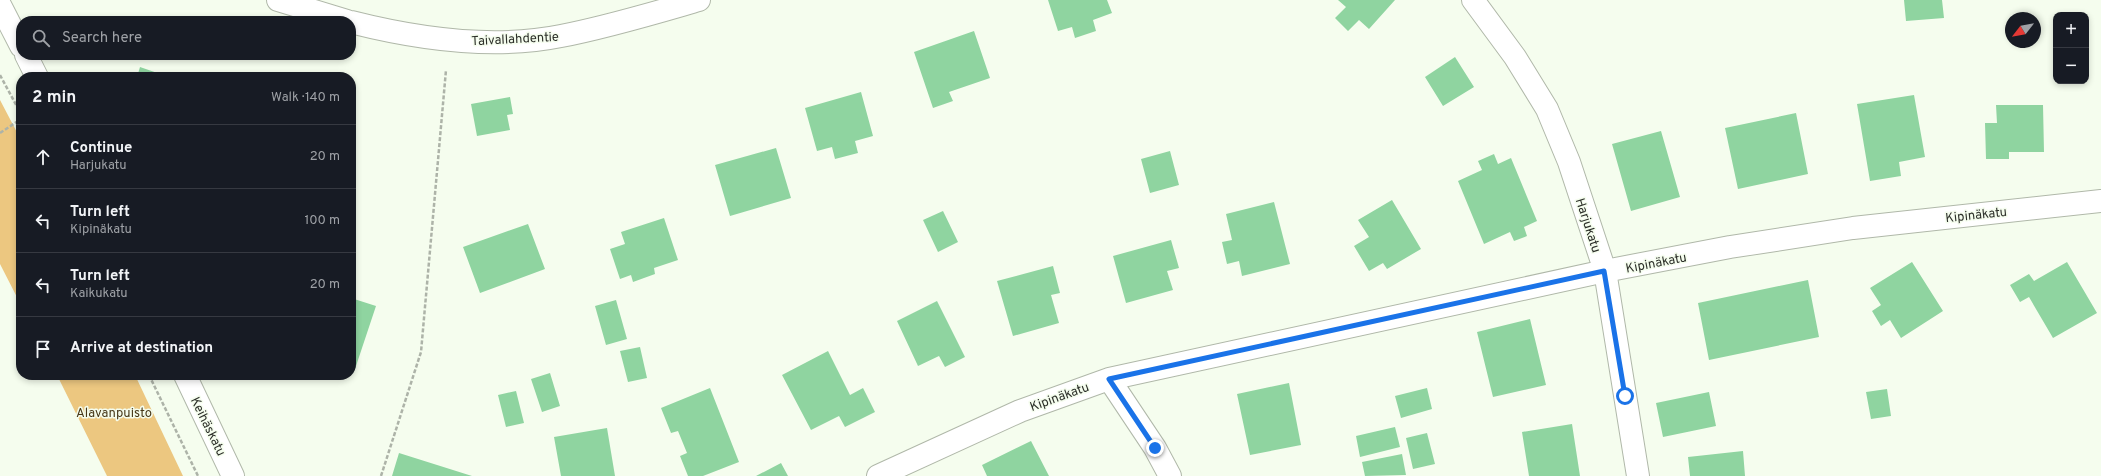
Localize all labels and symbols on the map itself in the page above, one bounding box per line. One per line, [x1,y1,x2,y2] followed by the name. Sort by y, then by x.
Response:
[2005,12,2041,48] north arrow
[471,30,559,50] street label: Taivallahdentie
[1571,196,1603,255] street label: Harjukatu
[1945,205,2008,227] street label: Kipinäkatu
[1625,250,1688,278] street label: Kipinäkatu
[1028,380,1091,416] street label: Kipinäkatu
[1616,387,1634,405] route start
[186,395,228,459] street label: Keihäskatu
[76,406,152,422] park label: Alavanpuisto
[1146,439,1164,457] route end

